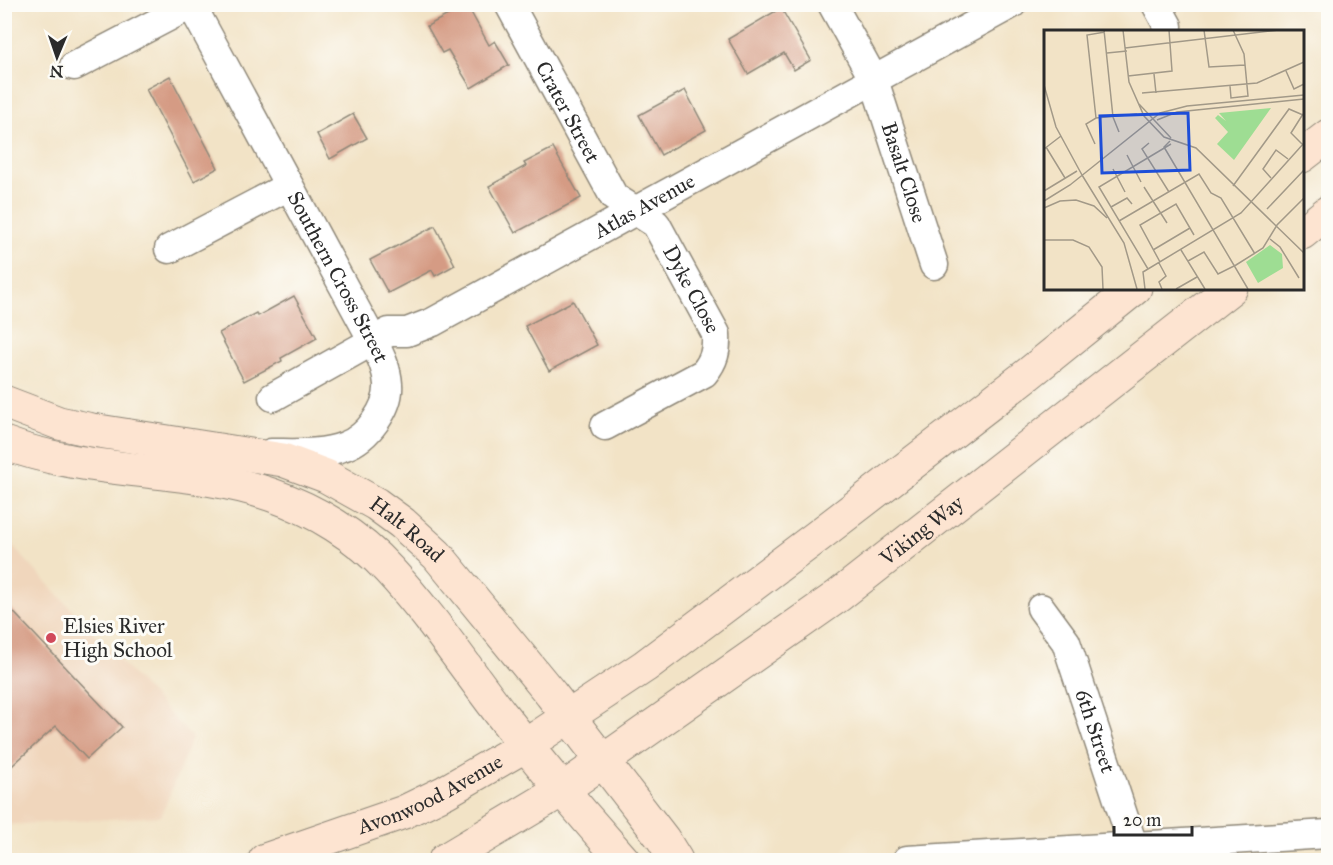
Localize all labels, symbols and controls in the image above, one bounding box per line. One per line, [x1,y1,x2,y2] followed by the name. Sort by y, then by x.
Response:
[27,27,87,87] north arrow
[1044,30,1303,290] inset map
[530,57,606,168] street label: Crater Street
[49,62,64,81] text: N
[876,119,932,226] street label: Basalt Close
[588,168,700,245] street label: Atlas Avenue
[282,187,395,367] street label: Southern Cross Street
[657,241,726,338] street label: Dyke Close
[874,489,970,572] street label: Viking Way
[364,491,450,568] street label: Halt Road
[63,613,173,663] place label: Elsies River High School
[44,631,58,645] marker: Elsies River High School
[1069,686,1121,777] street label: 6th Street
[353,748,508,840] street label: Avonwood Avenue
[1114,799,1192,837] scale bar
[1123,809,1161,831] text: 20 m

